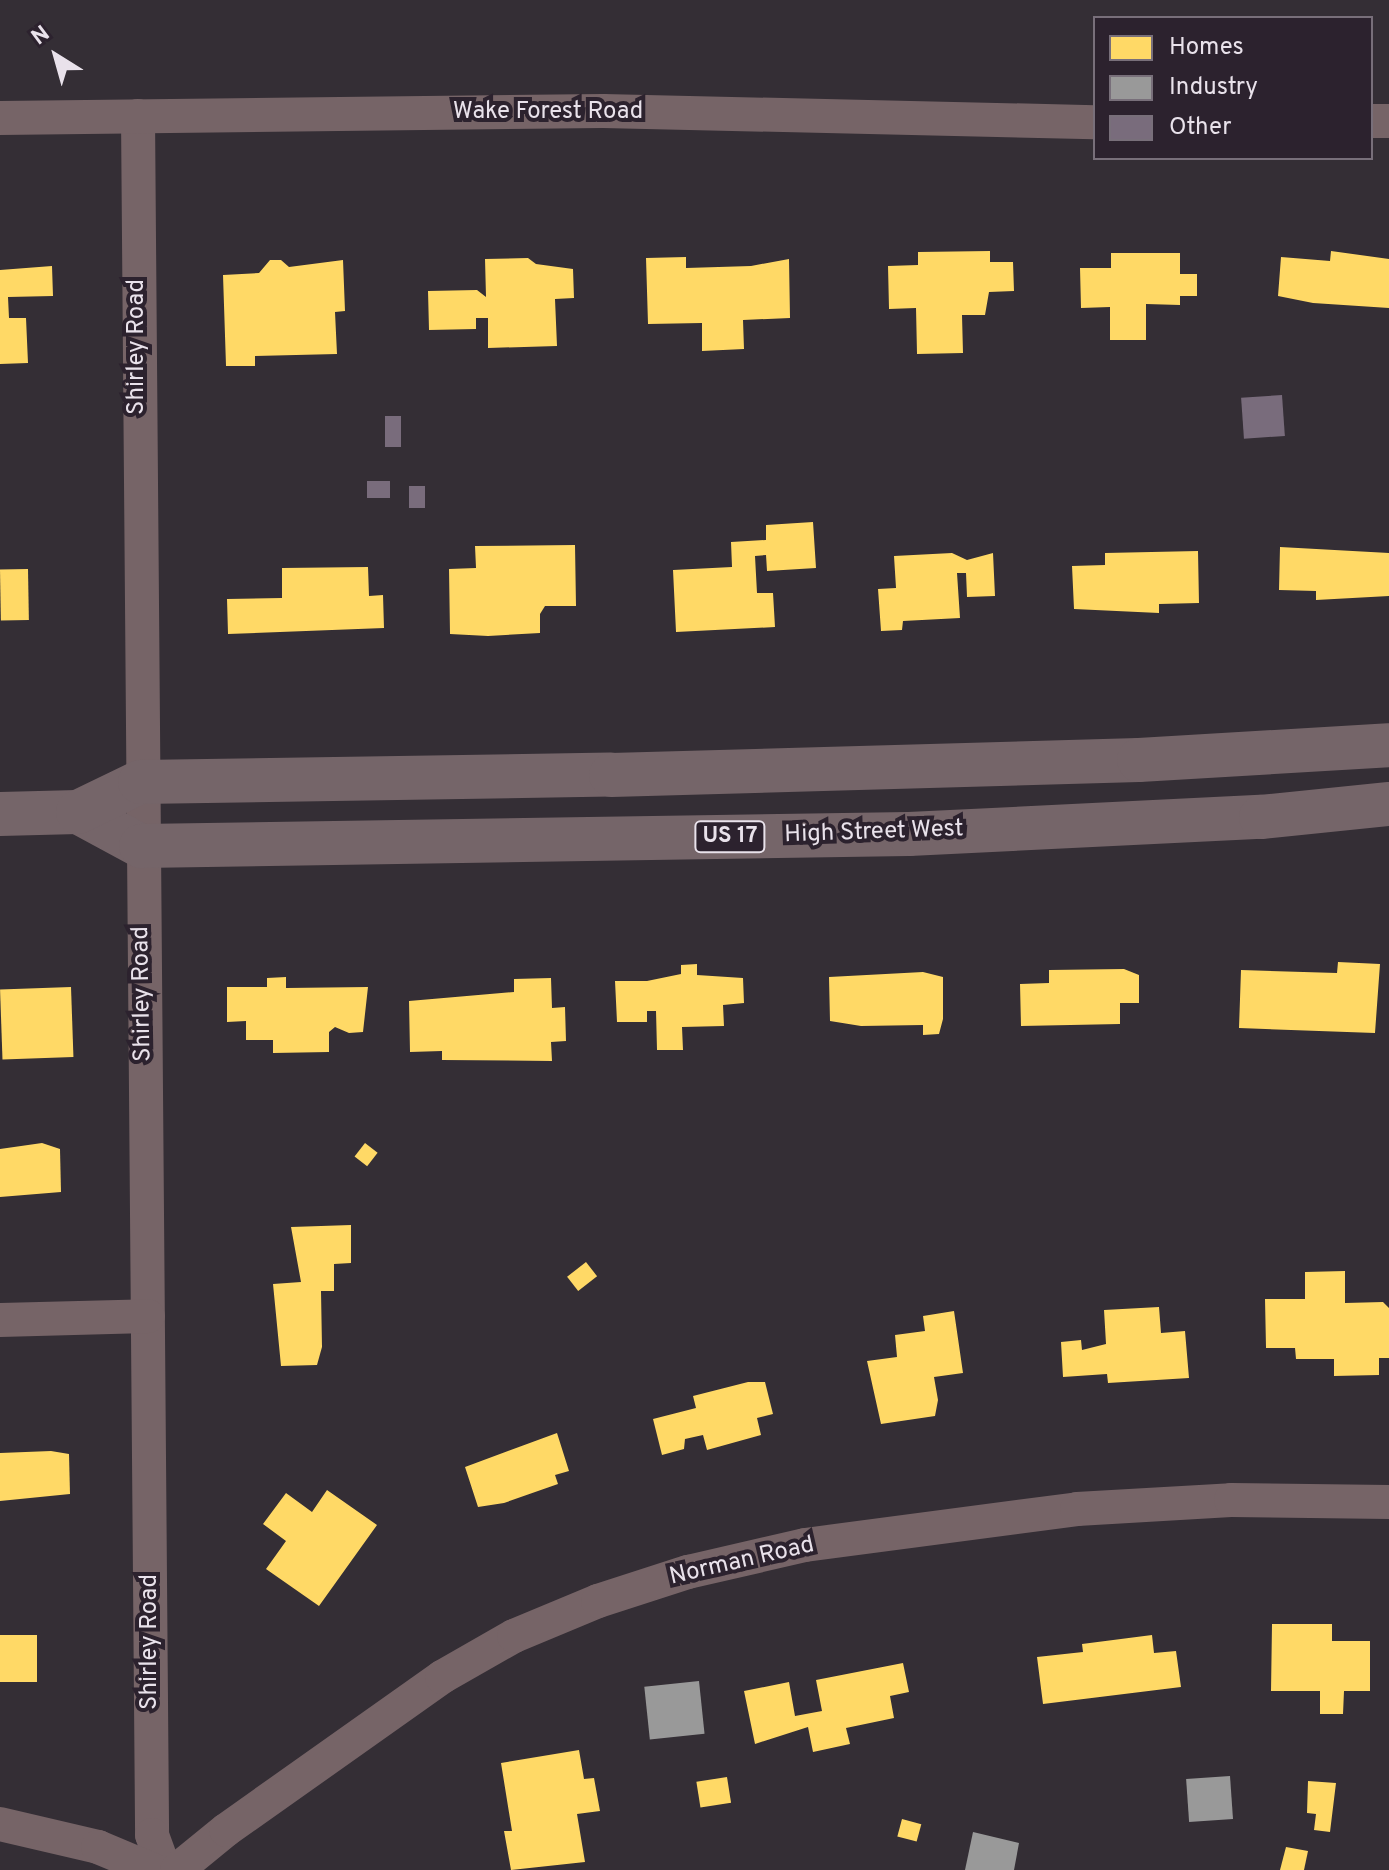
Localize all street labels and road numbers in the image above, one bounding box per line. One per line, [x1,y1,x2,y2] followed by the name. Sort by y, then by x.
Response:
[453,99,643,127] street label: Wake Forest Road
[124,279,152,415] street label: Shirley Road
[784,815,964,851] street label: High Street West
[694,819,766,855] road number: US 17
[127,926,159,1062] street label: Shirley Road
[667,1531,817,1593] street label: Norman Road
[137,1574,165,1710] street label: Shirley Road

